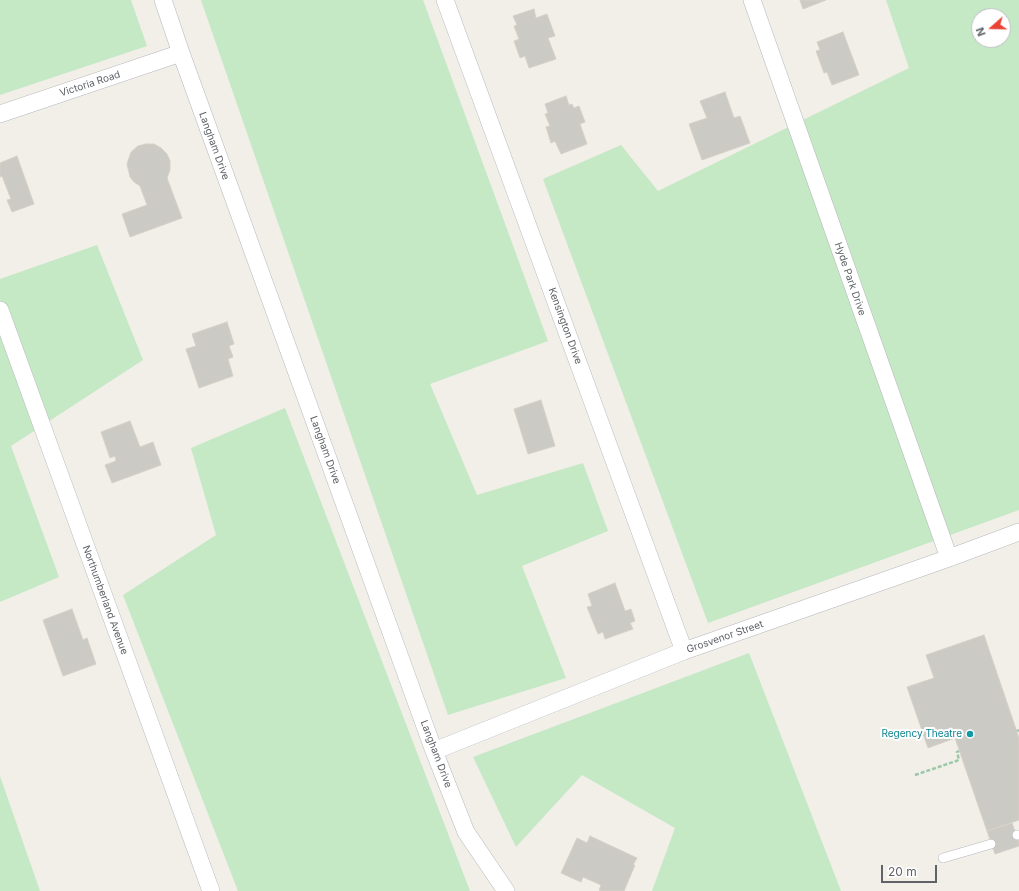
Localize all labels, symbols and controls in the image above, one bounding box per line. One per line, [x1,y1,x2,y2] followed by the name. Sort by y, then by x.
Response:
[971,8,1011,48] north arrow
[973,25,989,38] text: N
[58,69,122,99] street label: Victoria Road
[196,110,232,182] street label: Langham Drive
[832,241,868,317] street label: Hyde Park Drive
[546,286,584,366] street label: Kensington Drive
[307,414,343,486] street label: Langham Drive
[80,544,130,656] street label: Northumberland Avenue
[685,618,765,656] street label: Grosvenor Street
[418,719,454,789] street label: Langham Drive
[881,728,962,740] place label: Regency Theatre
[965,729,975,739] marker: Regency Theatre
[883,857,939,883] scale bar
[888,864,917,879] text: 20 m

